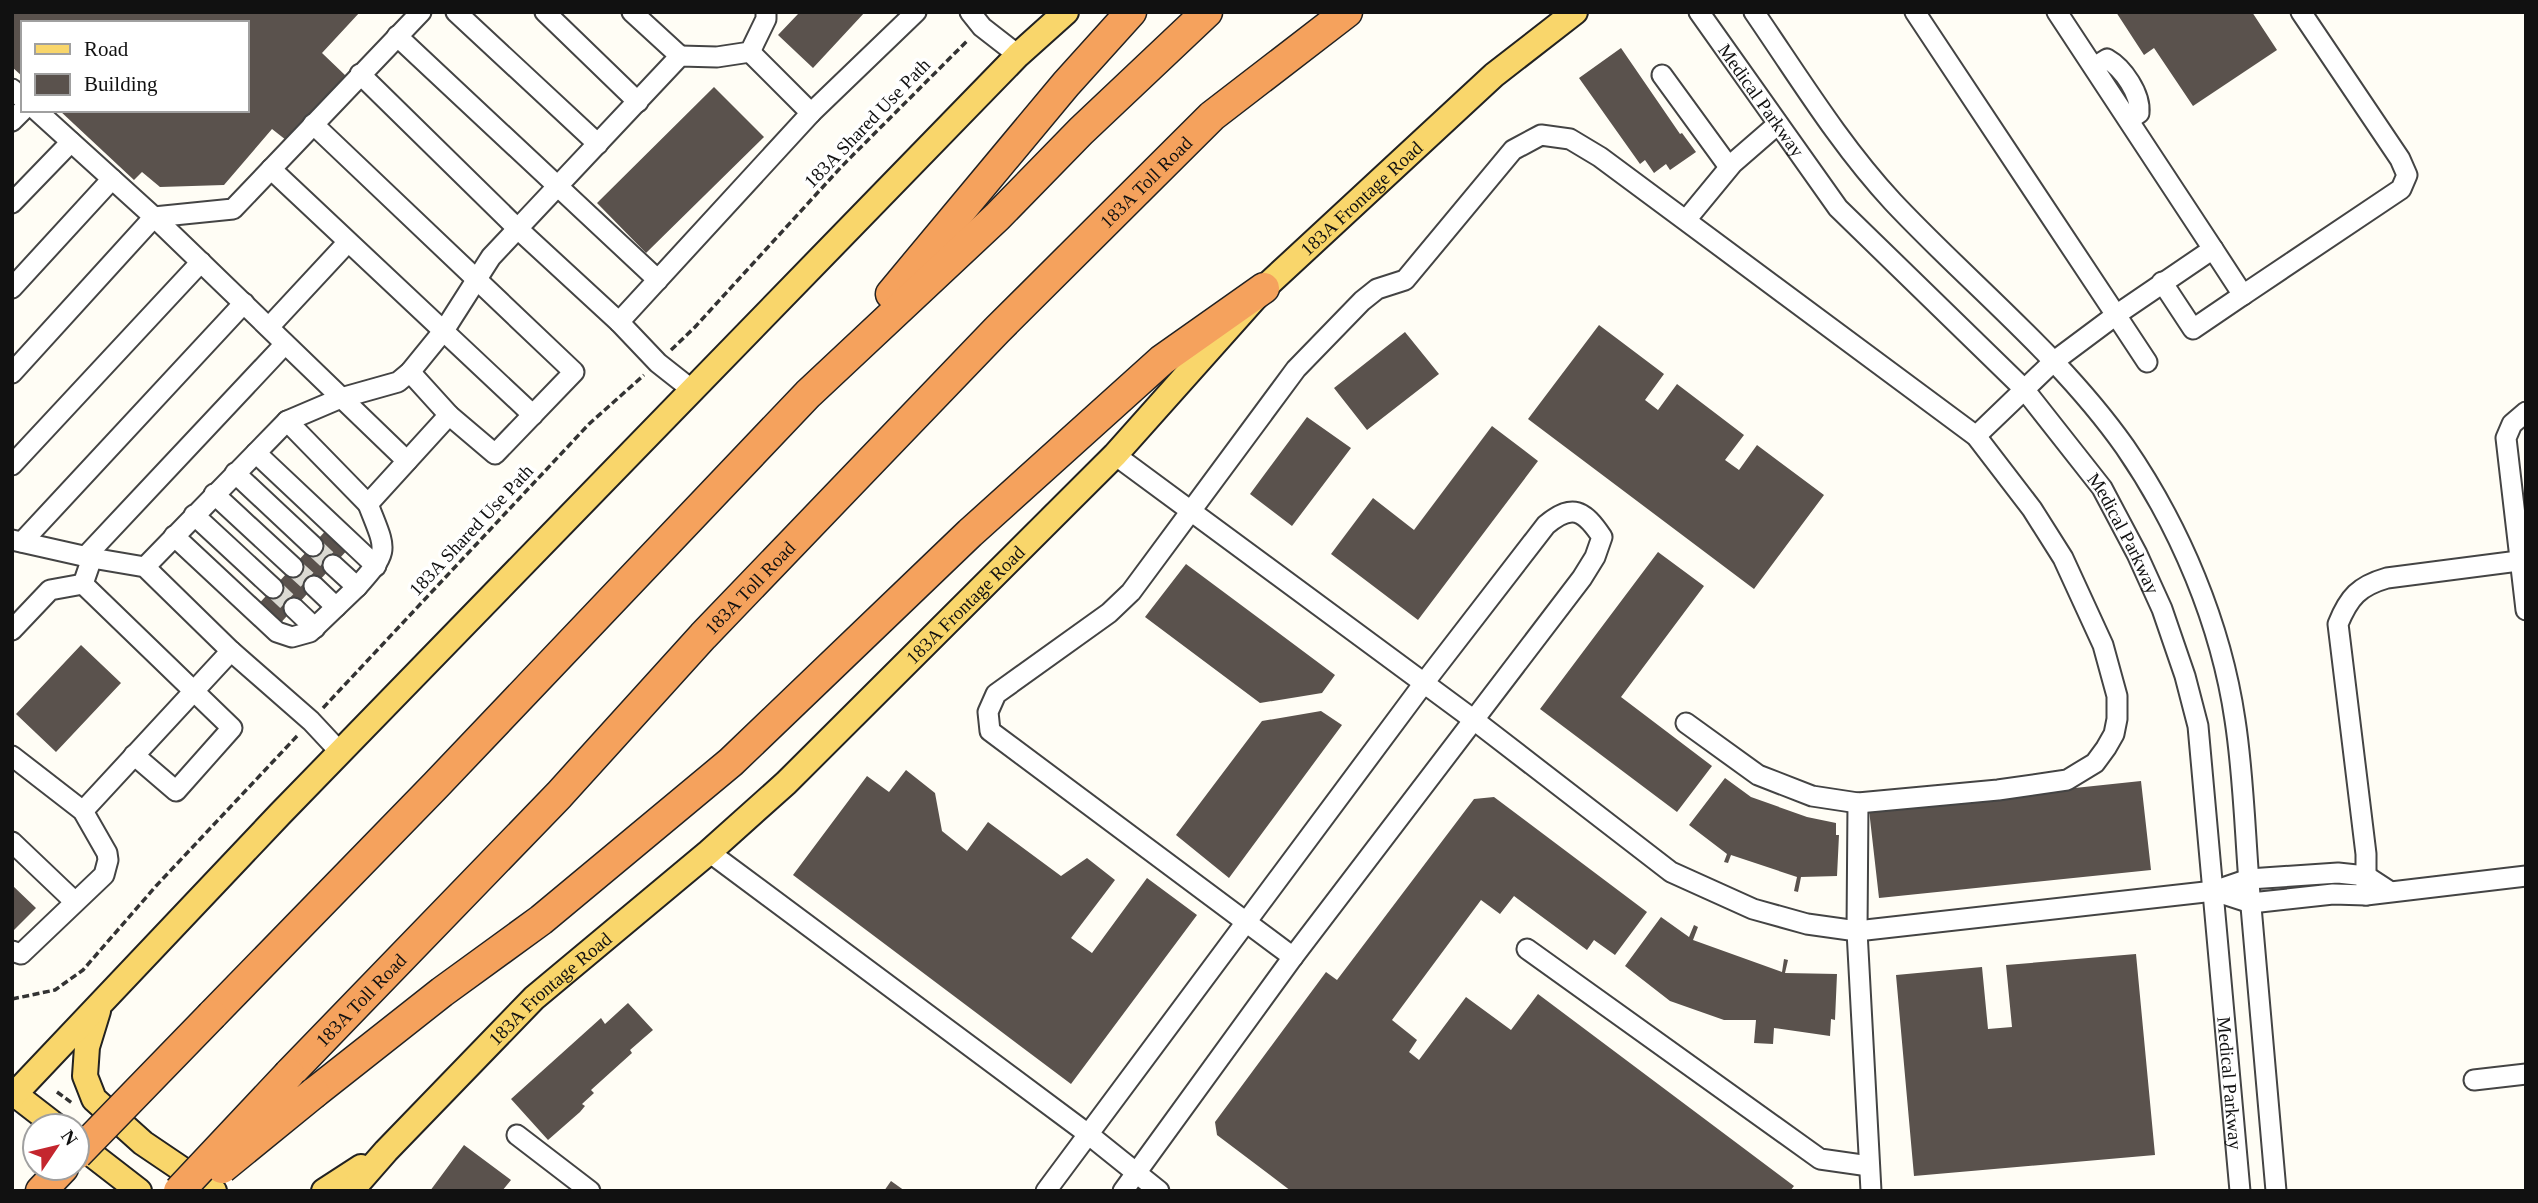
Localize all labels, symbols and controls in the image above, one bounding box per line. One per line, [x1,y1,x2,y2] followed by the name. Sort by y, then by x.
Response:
[21,21,248,112] legend
[84,37,129,61] text: Road
[1714,40,1809,161] street label: Medical Parkway
[800,54,934,192] street label: 183A Shared Use Path
[84,72,158,96] text: Building
[1096,132,1196,232] street label: 183A Toll Road
[1296,136,1427,260] street label: 183A Frontage Road
[405,460,538,600] street label: 183A Shared Use Path
[2083,468,2164,597] street label: Medical Parkway
[700,536,799,638] street label: 183A Toll Road
[901,541,1029,668] street label: 183A Frontage Road
[484,927,616,1049] street label: 183A Frontage Road
[311,949,411,1051] street label: 183A Toll Road
[2214,1016,2247,1151] street label: Medical Parkway
[21,1112,91,1182] north arrow
[57,1126,82,1149] text: N

